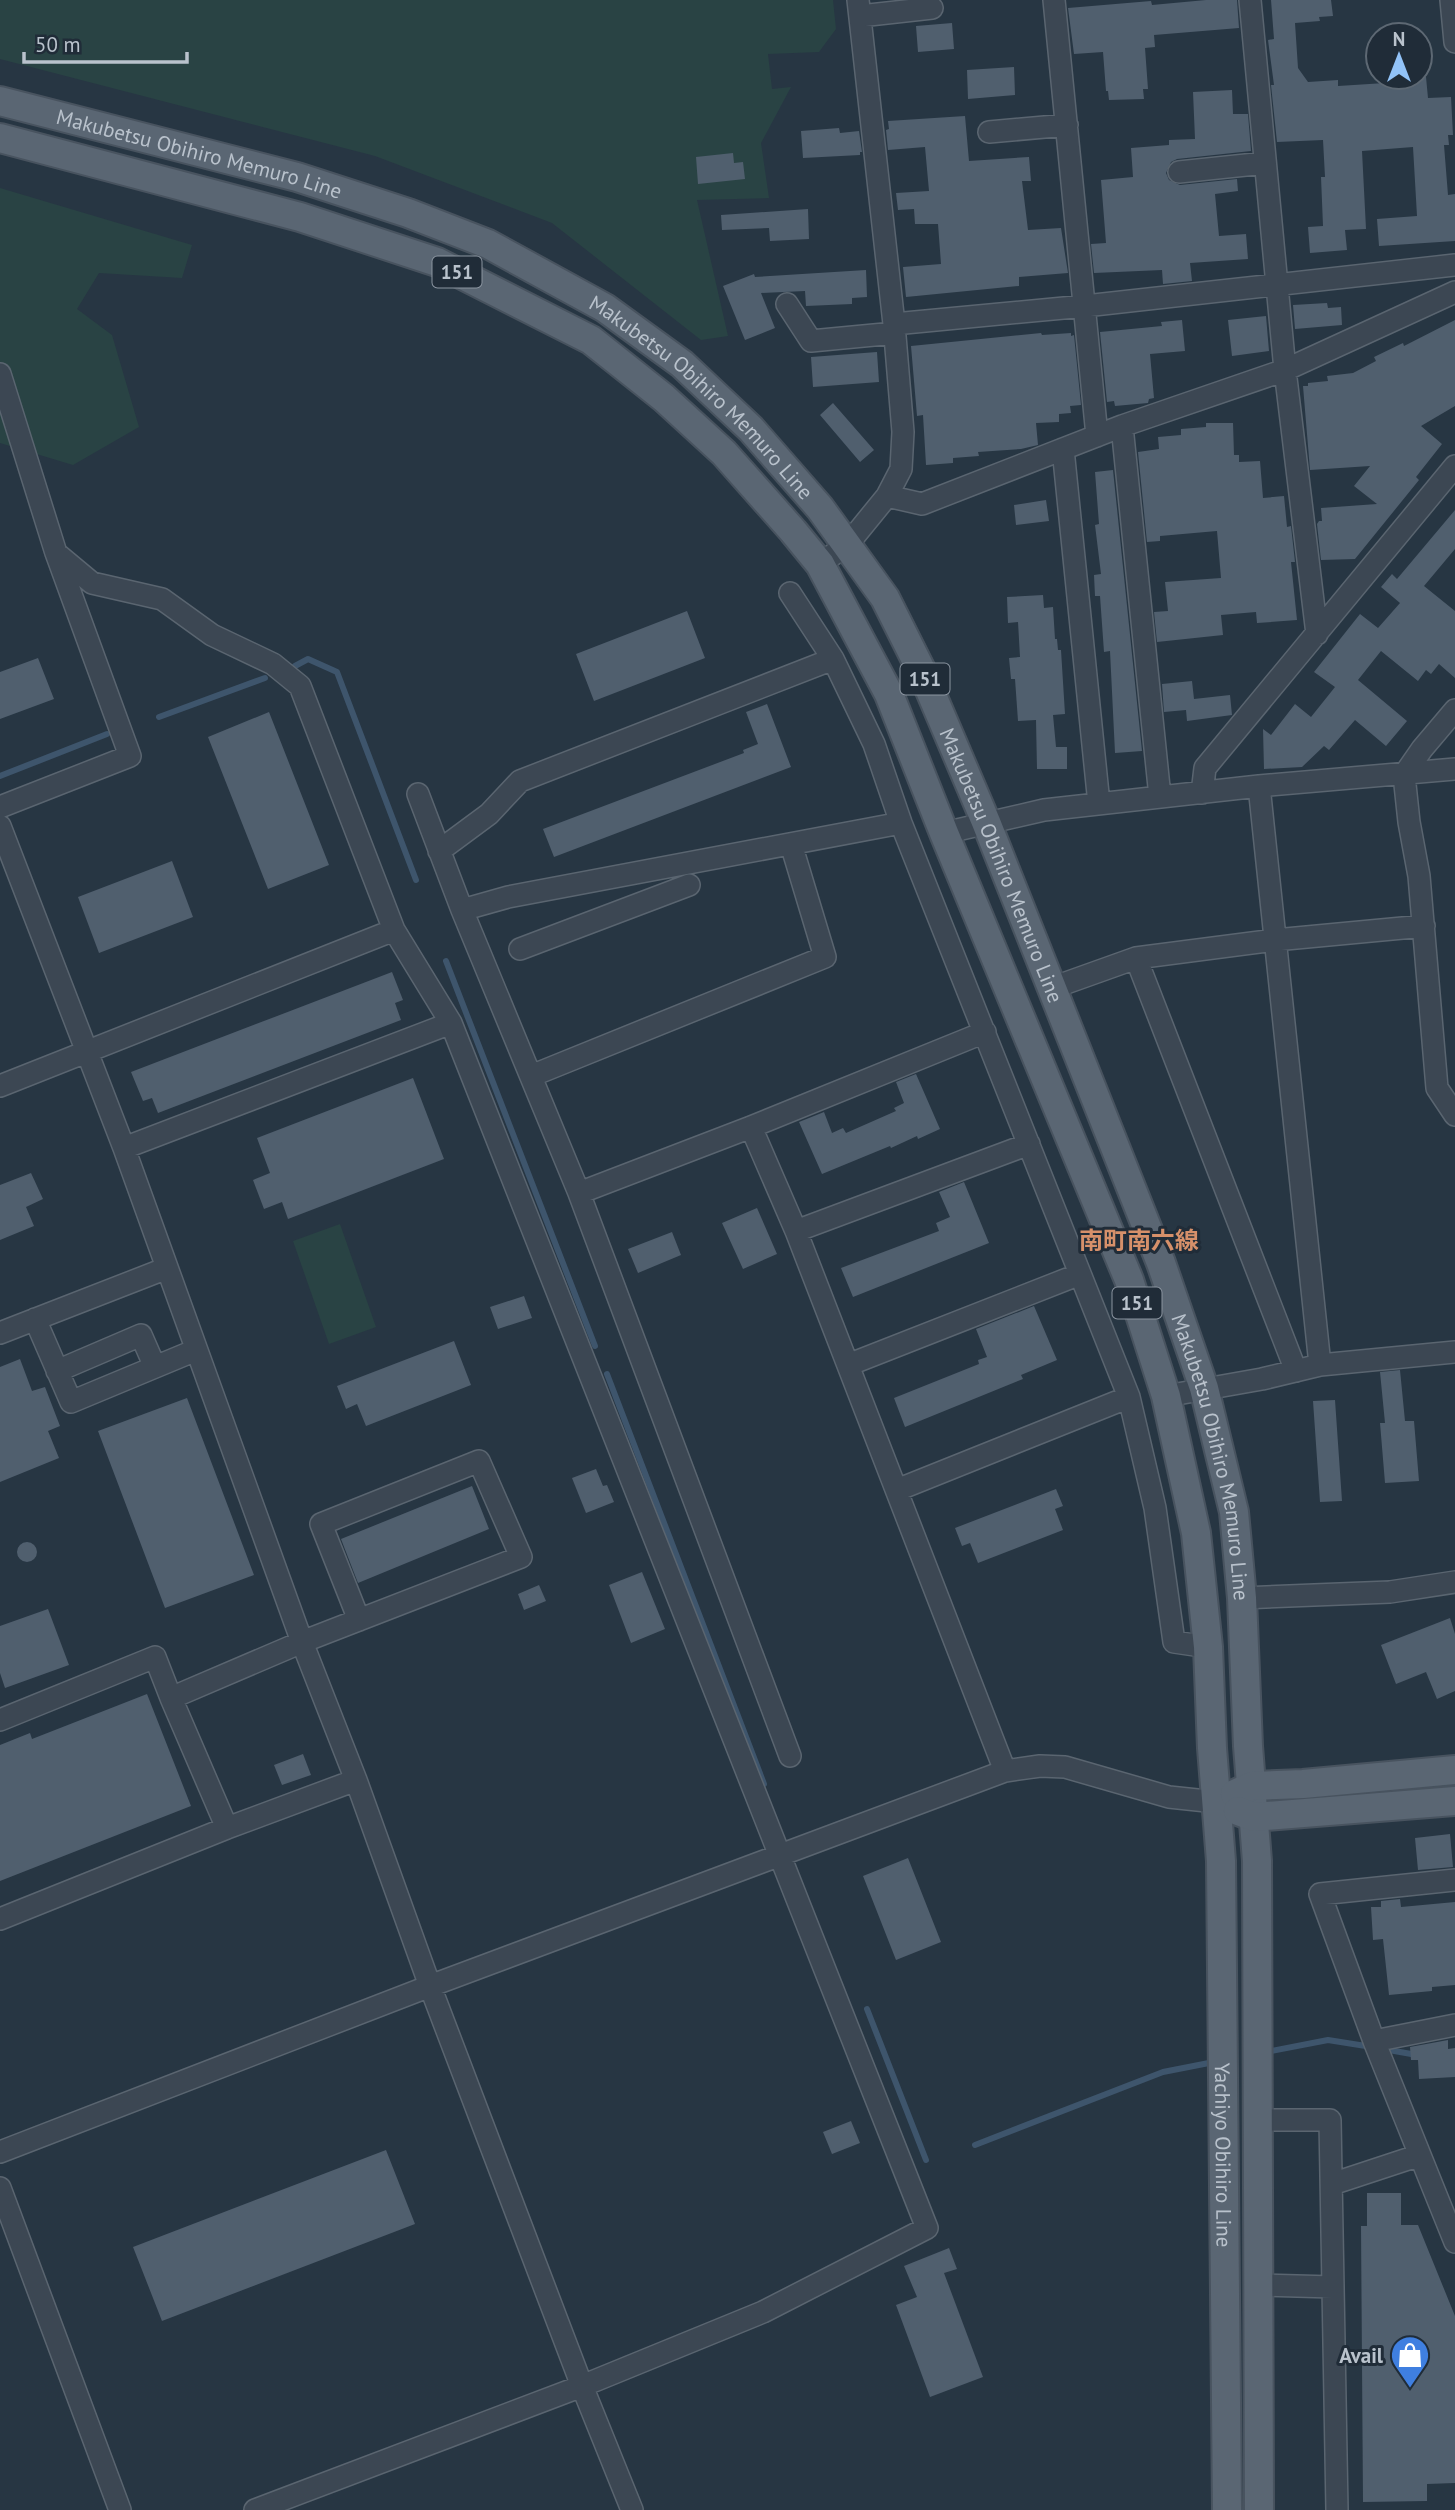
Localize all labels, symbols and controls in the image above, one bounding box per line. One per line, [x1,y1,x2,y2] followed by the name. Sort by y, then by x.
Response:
[24,21,187,65] scale bar
[1364,21,1434,91] north arrow
[1393,27,1405,51] text: N
[35,31,81,58] text: 50 m
[54,103,345,204] street label: Makubetsu Obihiro Memuro Line
[433,256,482,288] road number: 151
[585,289,820,505] street label: Makubetsu Obihiro Memuro Line
[900,664,950,694] road number: 151
[934,724,1070,1006] street label: Makubetsu Obihiro Memuro Line
[1079,1225,1199,1256] district label: 南町南六線
[1112,1288,1162,1318] road number: 151
[1166,1310,1256,1602] street label: Makubetsu Obihiro Memuro Line
[1209,2062,1238,2248] street label: Yachiyo Obihiro Line
[1389,2334,1431,2389] shop icon: Avail
[1339,2342,1384,2369] place label: Avail

